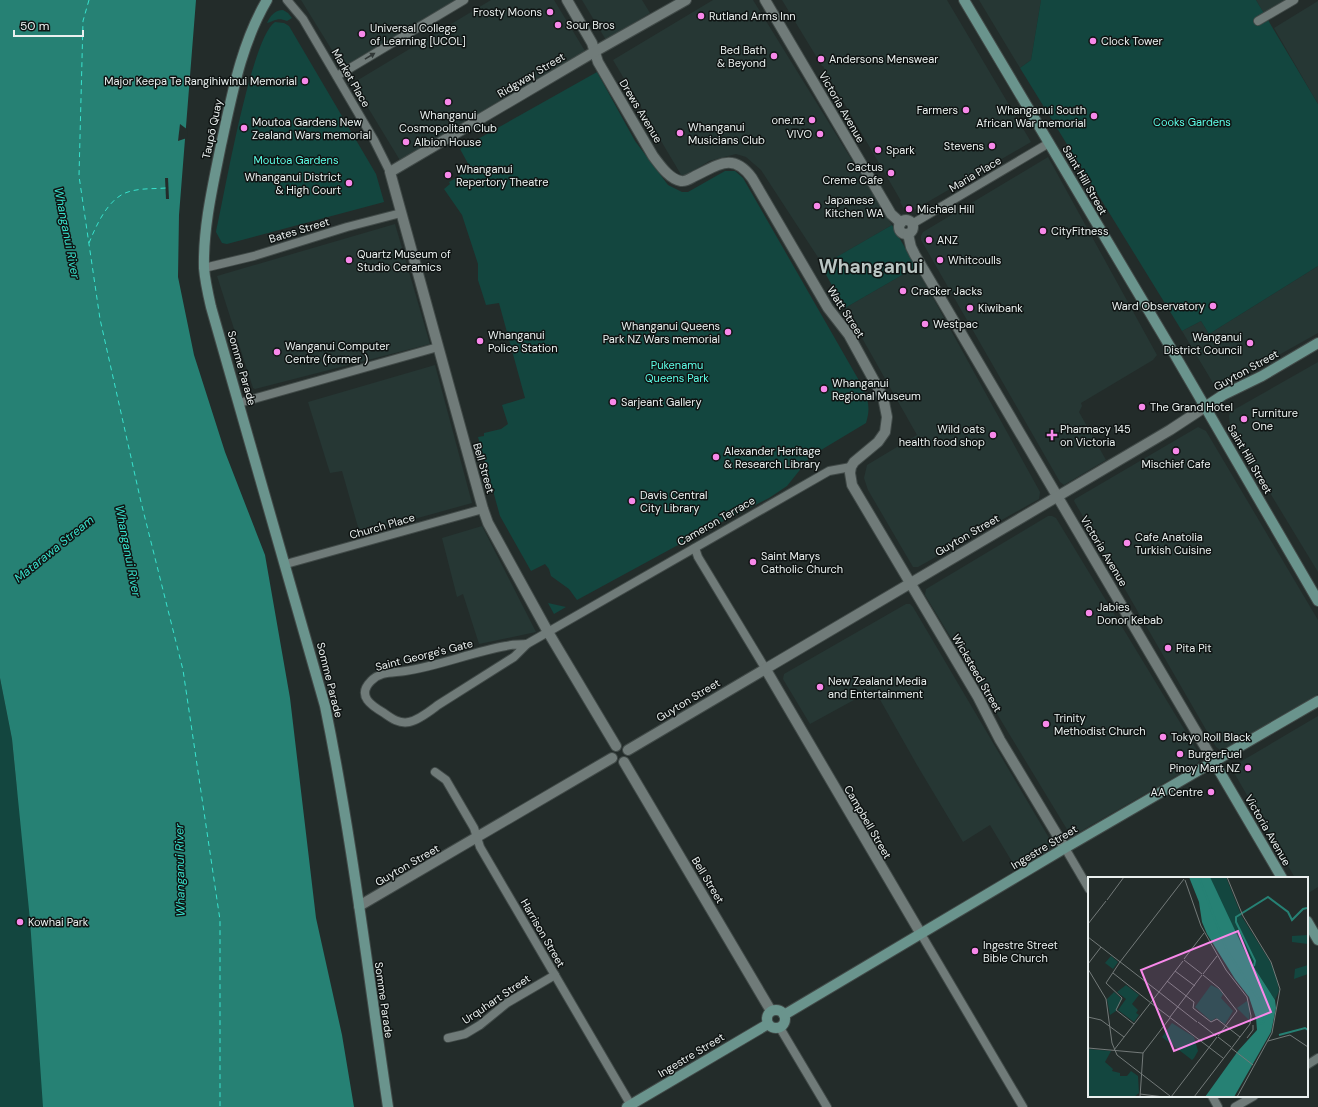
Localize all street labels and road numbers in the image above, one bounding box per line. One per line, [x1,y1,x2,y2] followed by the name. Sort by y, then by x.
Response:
[329,46,373,110] street label: Market Place
[495,49,567,101] street label: Ridgway Street
[816,69,868,145] street label: Victoria Avenue
[617,77,665,145] street label: Drews Avenue
[199,98,225,160] street label: Taupō Quay
[1060,143,1110,217] street label: Saint Hill Street
[946,153,1004,195] street label: Maria Place
[267,214,331,246] street label: Bates Street
[824,284,868,340] street label: Watt Street
[225,329,259,407] street label: Somme Parade
[1211,346,1281,394] street label: Guyton Street
[1225,422,1275,496] street label: Saint Hill Street
[470,441,498,495] street label: Bell Street
[675,493,757,549] street label: Cameron Terrace
[348,510,416,542] street label: Church Place
[932,511,1002,559] street label: Guyton Street
[1077,513,1131,589] street label: Victoria Avenue
[949,632,1005,714] street label: Wicksteed Street
[374,636,474,674] street label: Saint George's Gate
[314,641,346,719] street label: Somme Parade
[654,675,722,725] street label: Guyton Street
[841,783,895,861] street label: Campbell Street
[1242,792,1294,868] street label: Victoria Avenue
[1008,822,1080,872] street label: Ingestre Street
[372,841,442,889] street label: Guyton Street
[689,854,727,906] street label: Bell Street
[518,896,568,970] street label: Harrison Street
[372,961,396,1039] street label: Somme Parade
[459,971,533,1027] street label: Urquhart Street
[655,1030,727,1080] street label: Ingestre Street

